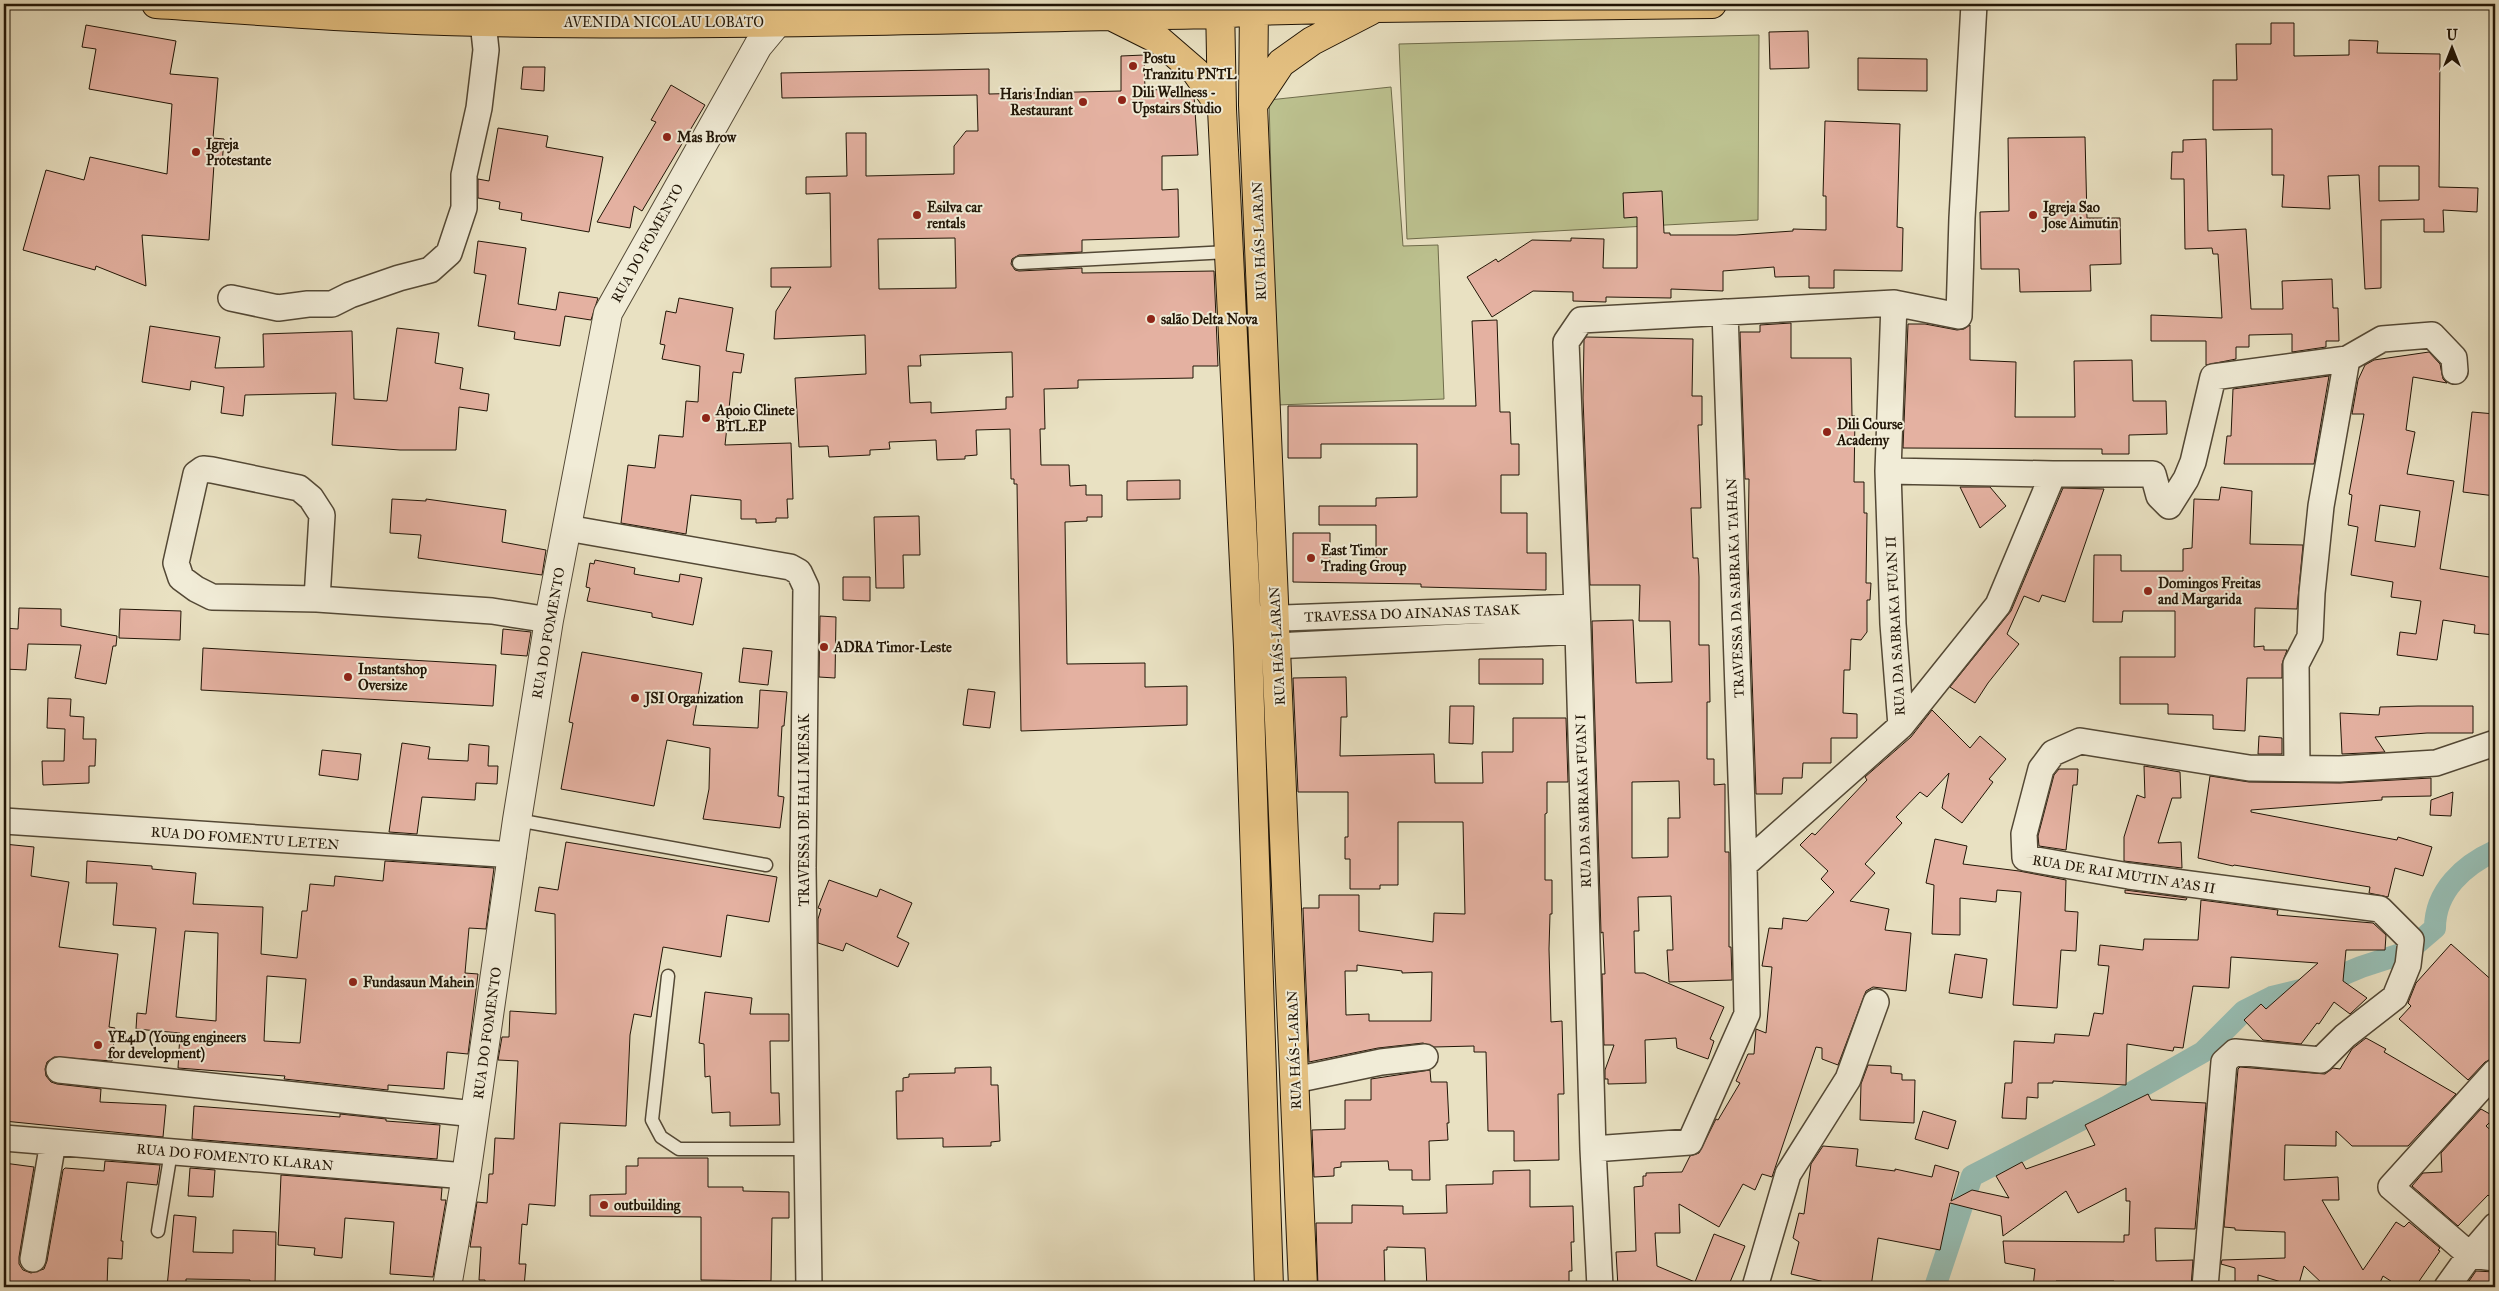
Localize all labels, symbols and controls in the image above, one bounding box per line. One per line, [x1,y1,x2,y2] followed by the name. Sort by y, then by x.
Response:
[563,14,764,31] street label: AVENIDA NICOLAU LOBATO
[2426,22,2476,72] north arrow
[2446,27,2458,44] text: U
[1142,50,1237,83] place label: Postu Tranzitu PNTL
[1127,60,1139,72] marker: Postu Tranzitu PNTL
[1132,84,1221,118] place label: Dili Wellness - Upstairs Studio
[1000,86,1073,119] place label: Haris Indian Restaurant
[1116,94,1128,106] marker: Dili Wellness - Upstairs Studio
[1077,96,1089,108] marker: Haris Indian Restaurant
[677,129,737,146] place label: Mas Brow
[661,131,673,143] marker: Mas Brow
[206,136,272,169] place label: Igreja Protestante
[190,146,202,158] marker: Igreja Protestante
[608,181,687,306] street label: RUA DO FOMENTO
[1247,181,1270,301] street label: RUA HÁS-LARAN
[926,199,983,232] place label: Esilva car rentals
[2041,199,2119,233] place label: Igreja Sao Jose Aimutin
[911,209,923,221] marker: Esilva car rentals
[2027,209,2039,221] marker: Igreja Sao Jose Aimutin
[1161,311,1259,328] place label: salão Delta Nova
[1145,313,1157,325] marker: salão Delta Nova
[715,402,795,435] place label: Apoio Clinete BTL.EP
[700,412,712,424] marker: Apoio Clinete BTL.EP
[1836,416,1903,450] place label: Dili Course Academy
[1821,426,1833,438] marker: Dili Course Academy
[1723,478,1748,698] street label: TRAVESSA DA SABRAKA TAHAN
[1882,536,1909,716] street label: RUA DA SABRAKA FUAN II
[1320,542,1406,576] place label: East Timor Trading Group
[1305,552,1317,564] marker: East Timor Trading Group
[529,566,568,700] street label: RUA DO FOMENTO
[2158,575,2261,609] place label: Domingos Freitas and Margarida
[2142,585,2154,597] marker: Domingos Freitas and Margarida
[1264,586,1289,706] street label: RUA HÁS-LARAN
[1304,601,1521,626] street label: TRAVESSA DO AINANAS TASAK
[833,639,952,656] place label: ADRA Timor-Leste
[818,641,830,653] marker: ADRA Timor-Leste
[358,661,427,694] place label: Instantshop Oversize
[342,671,354,683] marker: Instantshop Oversize
[643,690,744,708] place label: JSI Organization
[629,692,641,704] marker: JSI Organization
[796,713,813,906] street label: TRAVESSA DE HALI MESAK
[1572,714,1595,888] street label: RUA DA SABRAKA FUAN I
[150,823,340,854] street label: RUA DO FOMENTU LETEN
[2031,852,2217,897] street label: RUA DE RAI MUTIN A’AS II
[470,966,505,1100] street label: RUA DO FOMENTO
[363,974,475,991] place label: Fundasaun Mahein
[347,976,359,988] marker: Fundasaun Mahein
[1282,990,1305,1110] street label: RUA HÁS-LARAN
[107,1029,246,1063] place label: YE4D (Young engineers for development)
[92,1039,104,1051] marker: YE4D (Young engineers for development)
[136,1140,334,1175] street label: RUA DO FOMENTO KLARAN
[614,1197,681,1215] place label: outbuilding
[598,1199,610,1211] marker: outbuilding

